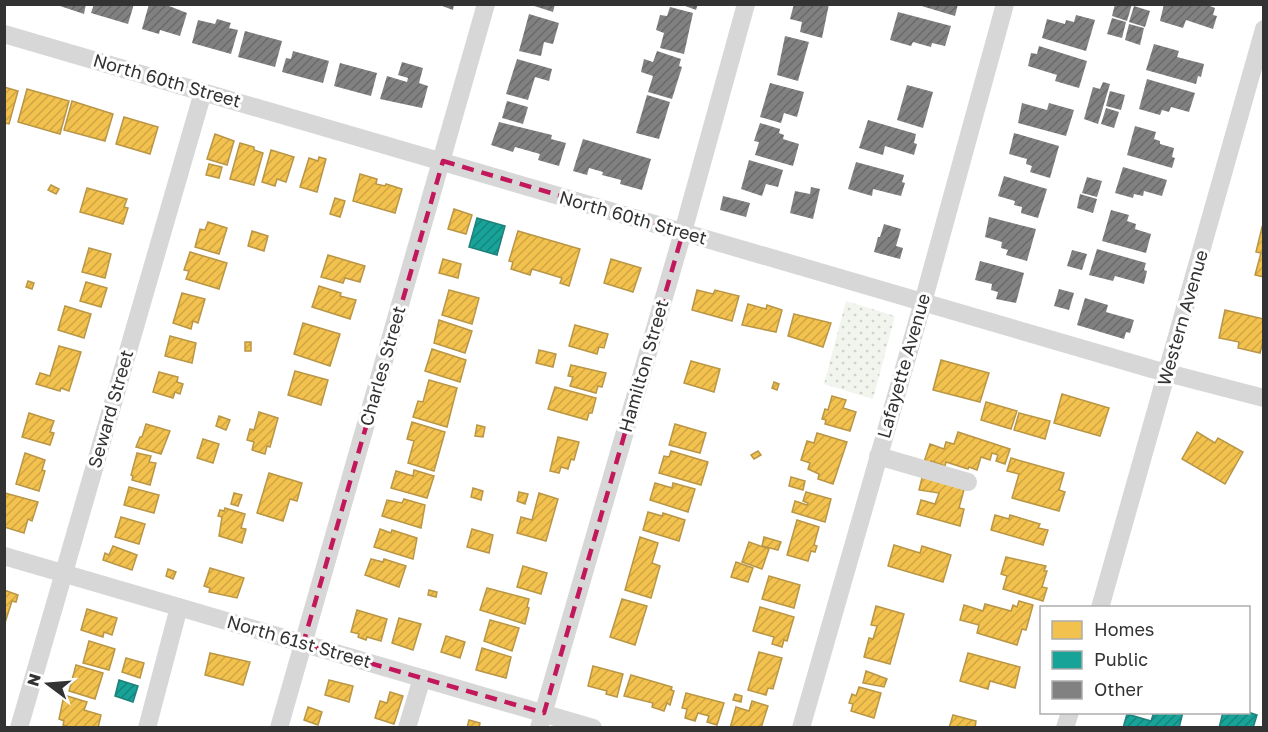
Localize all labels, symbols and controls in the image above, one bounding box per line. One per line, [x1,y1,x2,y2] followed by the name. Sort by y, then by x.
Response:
[91,48,244,112] street label: North 60th Street
[557,185,710,249] street label: North 60th Street
[1152,247,1212,388] street label: Western Avenue
[872,291,934,441] street label: Lafayette Avenue
[614,297,672,435] street label: Hamilton Street
[354,303,410,428] street label: Charles Street
[83,347,137,470] street label: Seward Street
[1040,606,1250,714] legend
[225,610,374,672] street label: North 61st Street
[1094,618,1154,640] text: Homes
[1094,648,1148,670] text: Public
[18,654,78,714] north arrow
[22,671,45,688] text: N
[1094,678,1143,700] text: Other

